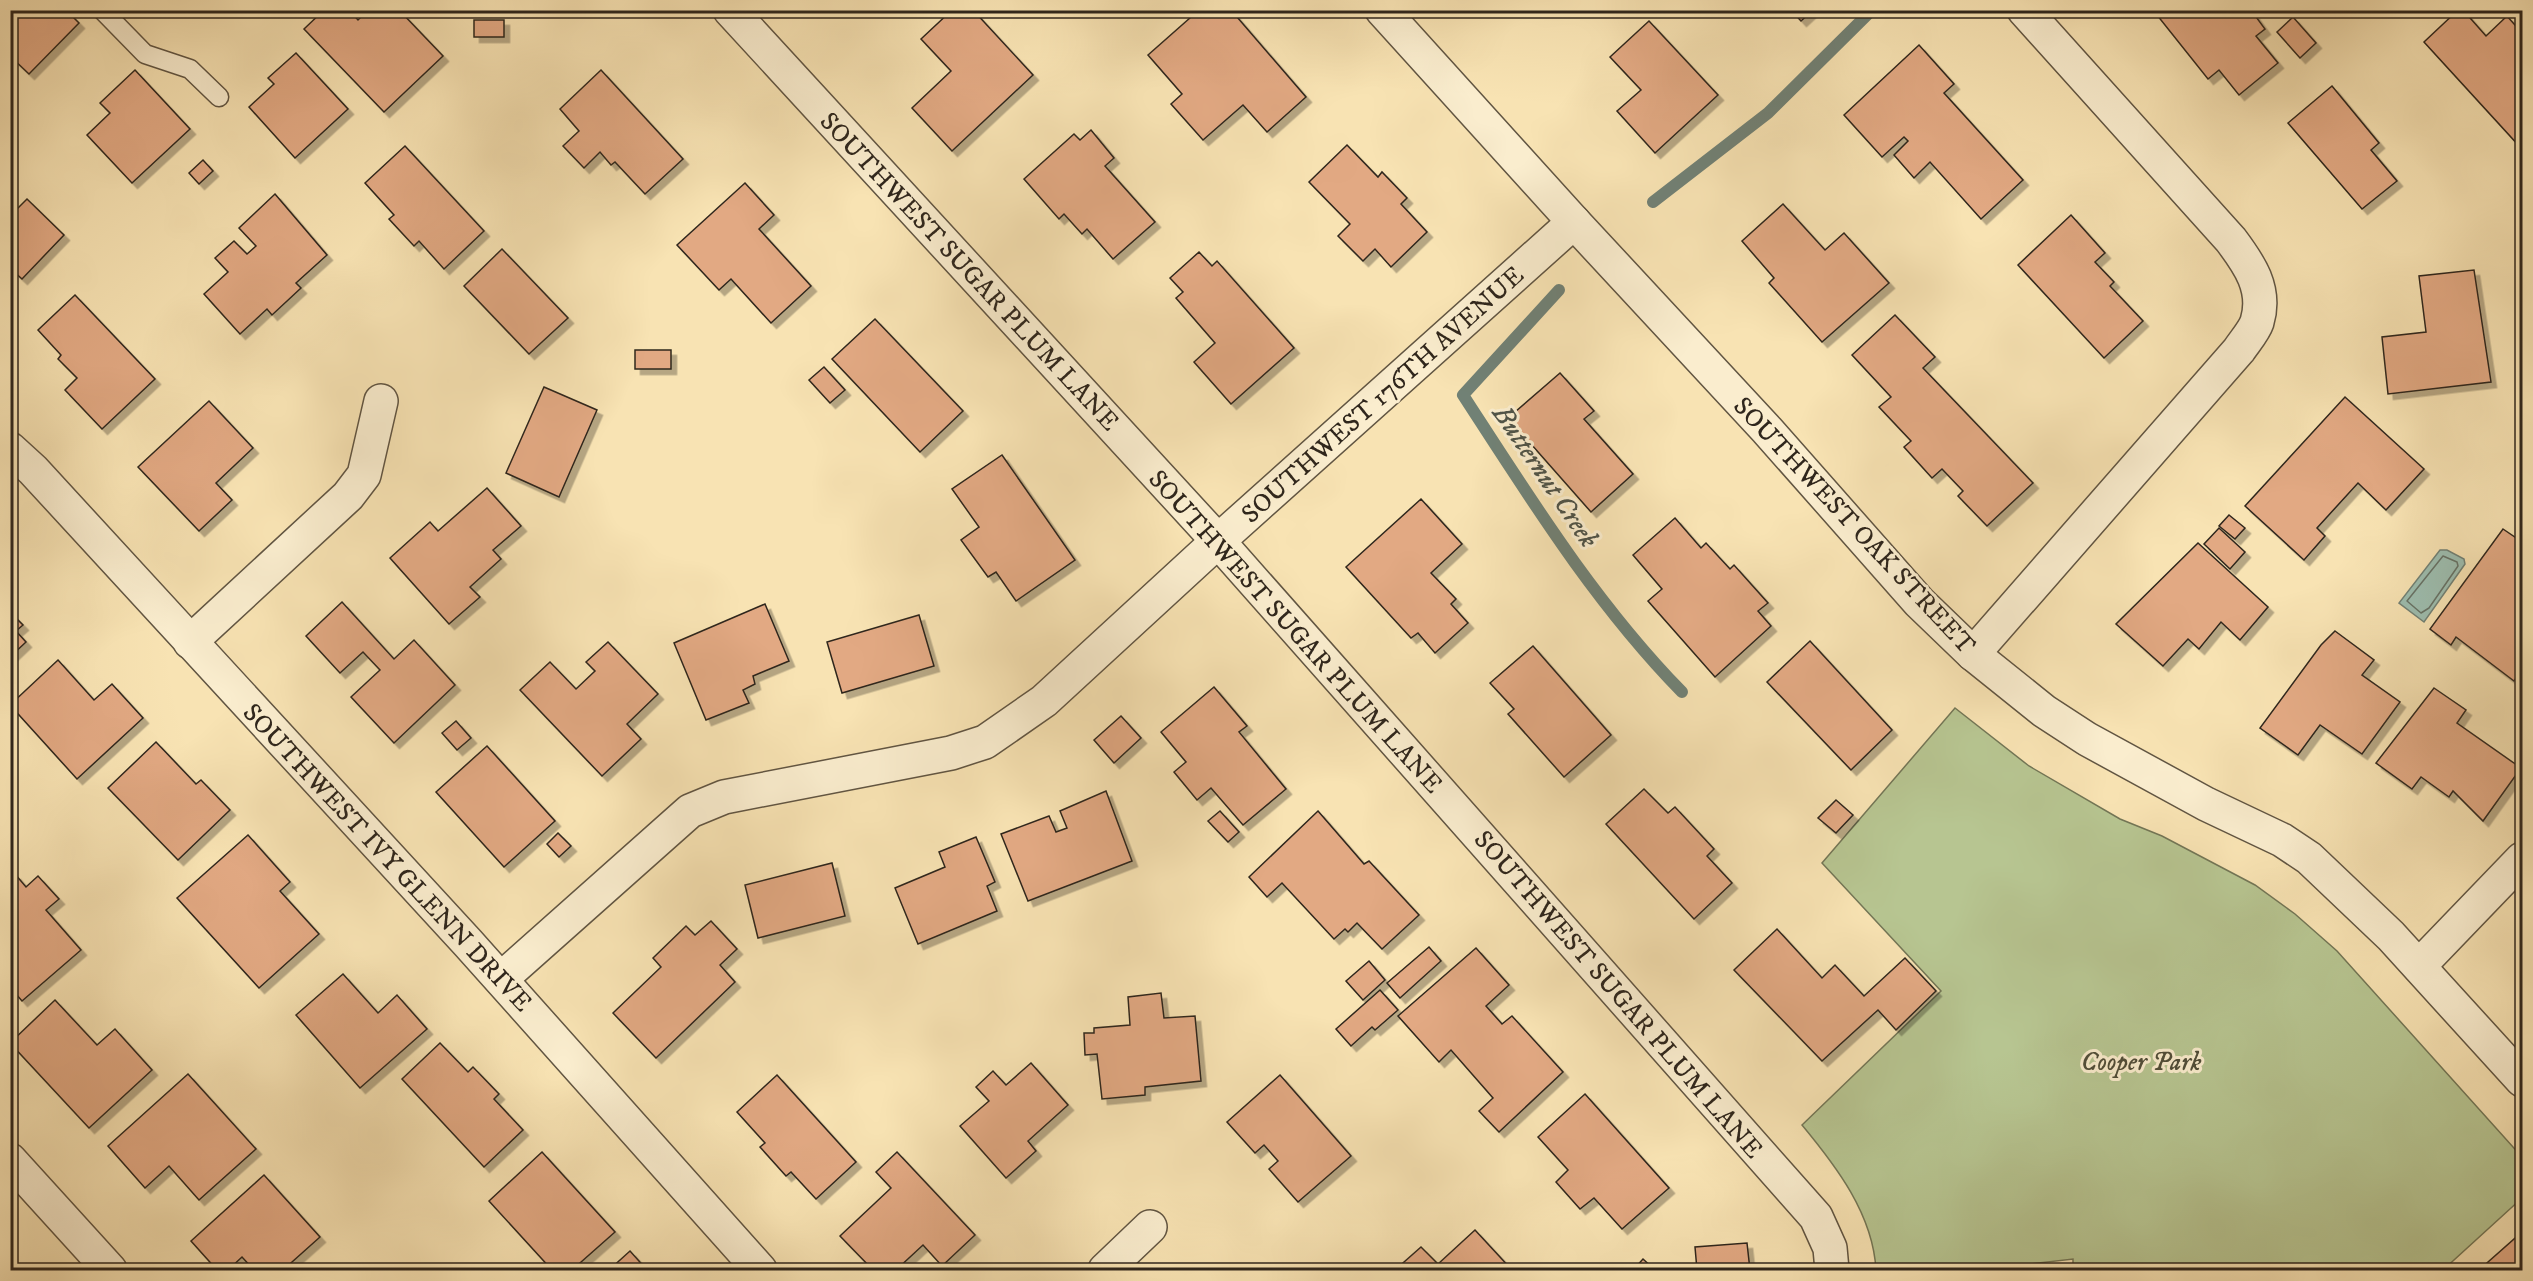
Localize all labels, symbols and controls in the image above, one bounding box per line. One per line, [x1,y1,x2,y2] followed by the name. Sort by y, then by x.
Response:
[812,106,1126,438] street label: SOUTHWEST SUGAR PLUM LANE
[1235,259,1531,531] street label: SOUTHWEST 176TH AVENUE
[1726,390,1982,662] street label: SOUTHWEST OAK STREET
[1484,398,1606,555] water label: Butternut Creek
[1141,463,1449,801] street label: SOUTHWEST SUGAR PLUM LANE
[235,697,539,1019] street label: SOUTHWEST IVY GLENN DRIVE
[1466,824,1769,1166] street label: SOUTHWEST SUGAR PLUM LANE
[2081,1046,2201,1079] park label: Cooper Park

